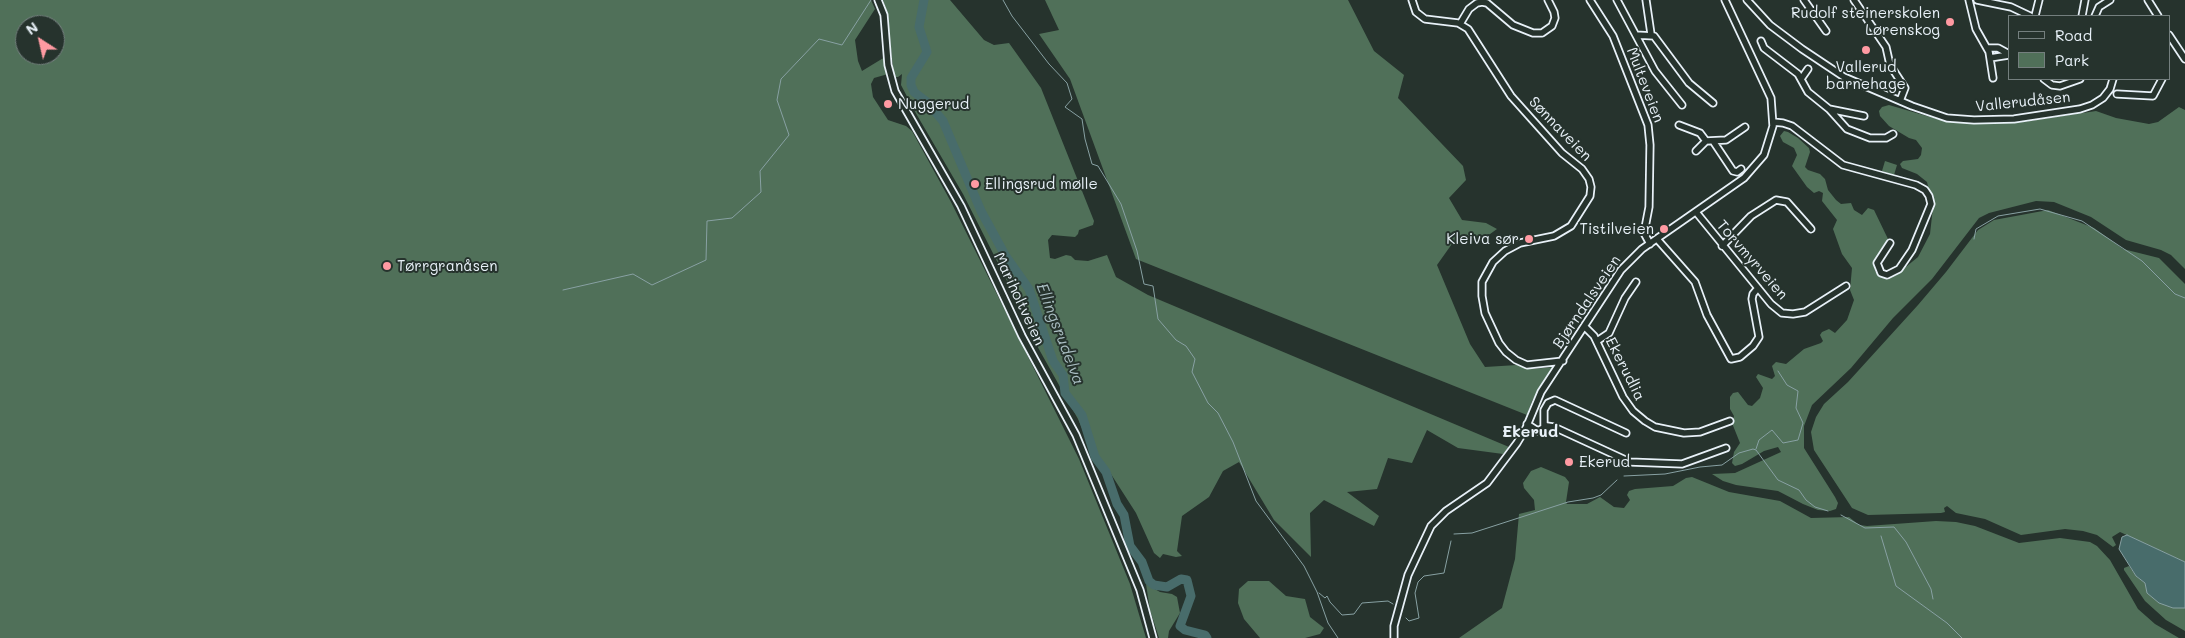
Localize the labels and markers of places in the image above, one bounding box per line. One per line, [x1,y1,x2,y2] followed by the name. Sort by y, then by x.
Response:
[1791,4,1940,39] place label: Rudolf steinerskolen Lørenskog
[1944,16,1956,28] marker: Rudolf steinerskolen Lørenskog
[1860,44,1872,56] marker: Vallerud barnehage
[1826,58,1906,93] place label: Vallerud barnehage
[898,95,969,113] place label: Nuggerud
[882,98,894,110] marker: Nuggerud
[985,175,1098,193] place label: Ellingsrud mølle
[969,178,981,190] marker: Ellingsrud mølle
[1579,220,1654,238] place label: Tistilveien
[1658,223,1670,235] marker: Tistilveien
[1446,230,1519,248] place label: Kleiva sør
[1523,233,1535,245] marker: Kleiva sør
[397,257,498,275] place label: Tørrgranåsen
[381,260,393,272] marker: Tørrgranåsen
[1579,453,1630,471] place label: Ekerud
[1563,456,1575,468] marker: Ekerud

